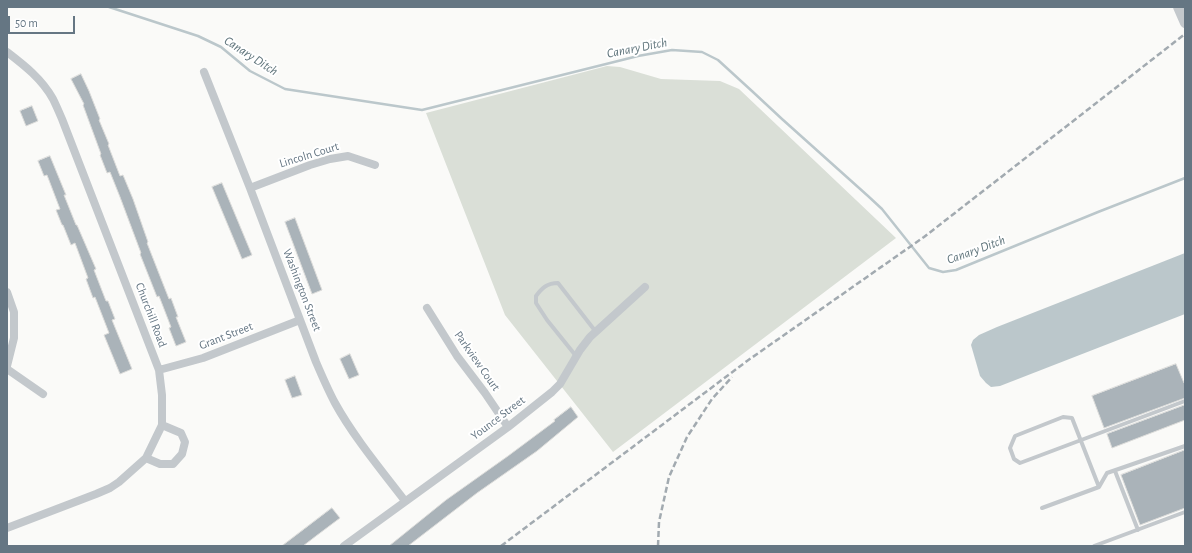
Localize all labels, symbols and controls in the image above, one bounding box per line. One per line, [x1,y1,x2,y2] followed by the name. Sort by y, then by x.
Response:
[10,8,77,34] scale bar
[15,17,38,29] text: 50 m
[221,33,281,79] water label: Canary Ditch
[606,35,668,61] water label: Canary Ditch
[278,139,340,171] street label: Lincoln Court
[945,232,1007,268] water label: Canary Ditch
[280,247,324,333] street label: Washington Street
[132,281,170,349] street label: Churchill Road
[197,319,255,353] street label: Grant Street
[451,328,503,394] street label: Parkview Court
[468,393,528,443] street label: Younce Street

